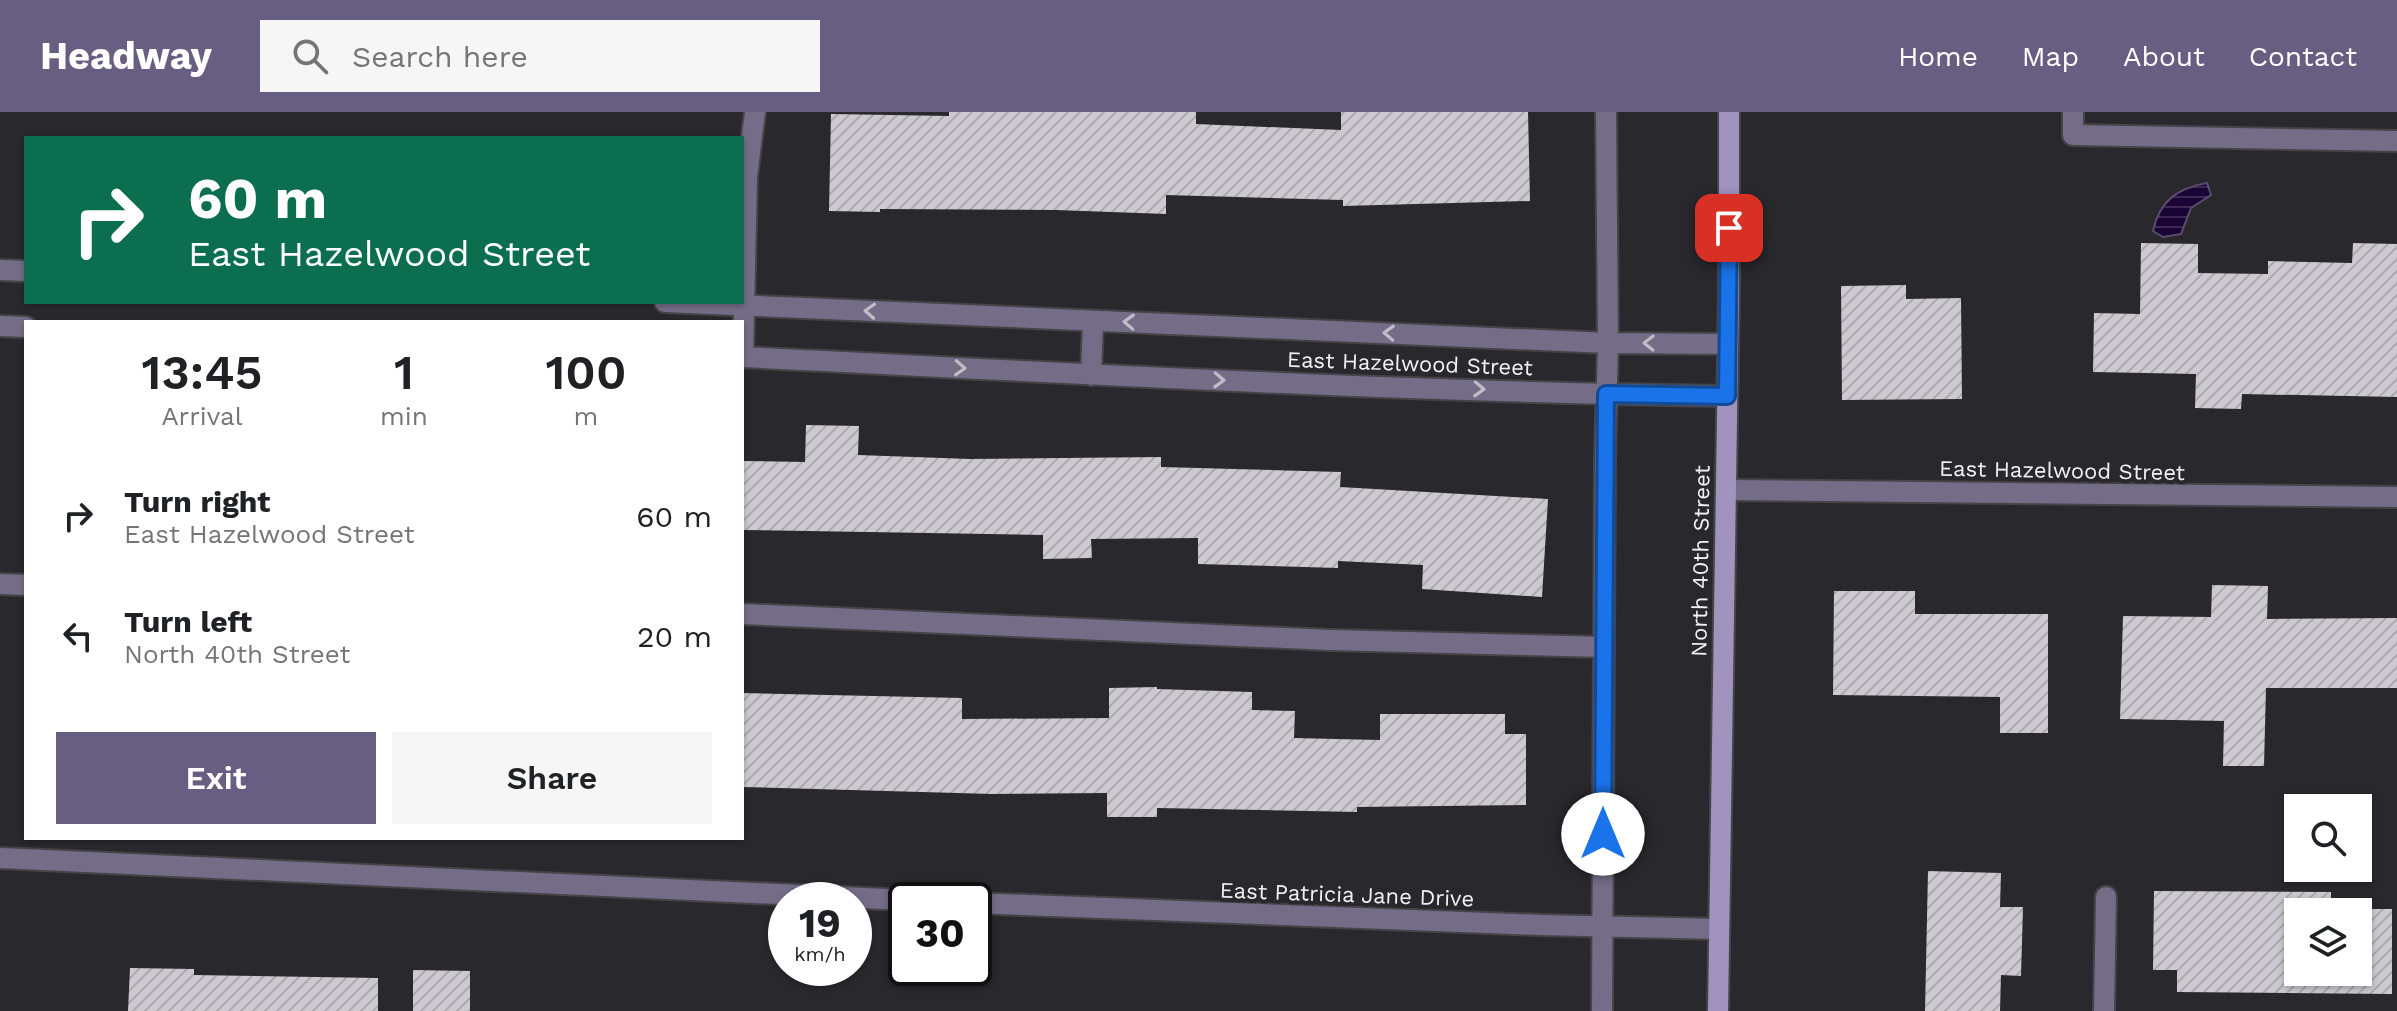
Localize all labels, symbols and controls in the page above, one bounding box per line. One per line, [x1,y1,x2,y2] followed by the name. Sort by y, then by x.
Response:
[260,20,820,92] search box
[40,34,212,78] text: Headway
[288,34,332,78] icon: search
[352,39,528,74] text: Search here
[1898,40,1978,73] text: Home
[2022,40,2079,73] text: Map
[2123,40,2205,73] text: About
[2249,40,2357,73] text: Contact
[188,166,327,232] text: 60 m
[56,168,160,272] icon: right
[1695,194,1763,262] pin
[1707,206,1751,250] icon: arrive
[188,233,590,275] text: East Hazelwood Street
[863,302,876,319] one-way arrow
[1122,314,1135,331] one-way arrow
[1382,325,1395,342] one-way arrow
[1642,335,1655,352] one-way arrow
[142,344,263,401] text: 13:45
[394,344,414,401] text: 1
[545,344,626,401] text: 100
[1287,347,1533,380] street label: East Hazelwood Street
[954,359,967,376] one-way arrow
[1213,371,1226,388] one-way arrow
[1473,381,1486,398] one-way arrow
[161,401,243,431] text: Arrival
[380,401,428,431] text: min
[574,401,598,431] text: m
[1939,456,2185,485] street label: East Hazelwood Street
[1686,465,1715,657] street label: North 40th Street
[124,484,270,519] text: Turn right
[56,494,100,538] icon: right
[636,499,712,534] text: 60 m
[124,519,415,549] text: East Hazelwood Street
[124,604,252,639] text: Turn left
[56,614,100,658] icon: left
[637,619,712,654] text: 20 m
[124,639,350,669] text: North 40th Street
[56,732,376,824] button: Exit
[392,732,712,824] button: Share
[1561,792,1645,876] position arrow
[2284,794,2372,986] map controls
[2284,794,2372,882] button: search
[1219,878,1475,911] street label: East Patricia Jane Drive
[888,882,992,986] speed limit sign: 30
[2284,898,2372,986] button: layers
[799,900,841,947] text: 19
[794,942,846,966] text: km/h

